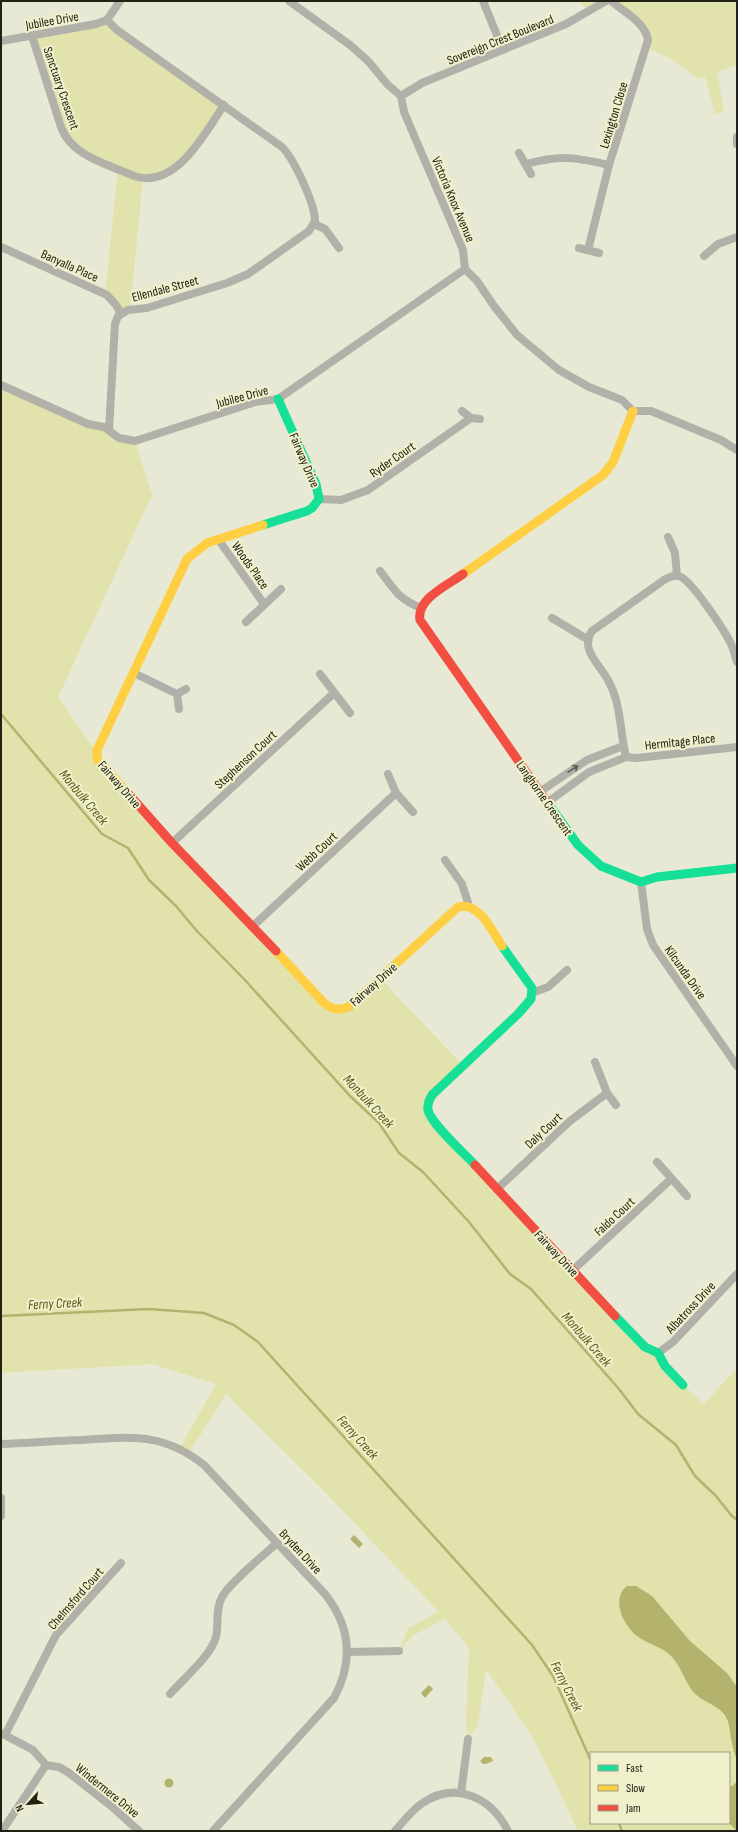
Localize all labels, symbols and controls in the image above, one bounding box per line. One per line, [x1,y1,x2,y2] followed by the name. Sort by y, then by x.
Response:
[23,8,80,34] street label: Jubilee Drive
[445,11,556,69] street label: Sovereign Crest Boulevard
[39,45,83,132] street label: Sanctuary Crescent
[596,80,632,150] street label: Lexington Close
[428,154,478,245] street label: Victoria Knox Avenue
[38,246,101,286] street label: Banyalla Place
[130,272,200,306] street label: Ellendale Street
[213,382,270,412] street label: Jubilee Drive
[285,431,323,490] street label: Fairway Drive
[367,438,418,481] street label: Ryder Court
[228,539,272,592] street label: Woods Place
[211,727,280,793] street label: Stephenson Court
[644,730,716,754] street label: Hermitage Place
[94,758,144,812] street label: Fairway Drive
[512,758,576,839] street label: Langhorne Crescent
[567,765,578,773] one-way arrow
[55,766,112,829] water label: Monbulk Creek
[293,828,341,875] street label: Webb Court
[661,943,710,1003] street label: Kilcunda Drive
[347,959,401,1010] street label: Fairway Drive
[339,1071,398,1132] water label: Monbulk Creek
[522,1109,566,1152] street label: Daly Court
[591,1194,638,1240] street label: Faldo Court
[531,1227,582,1280] street label: Fairway Drive
[662,1278,719,1338] street label: Albatross Drive
[28,1294,83,1313] water label: Ferny Creek
[558,1308,616,1371] water label: Monbulk Creek
[333,1412,383,1464] water label: Ferny Creek
[275,1526,325,1577] street label: Bryden Drive
[44,1564,107,1633] street label: Chelmsford Court
[547,1658,587,1715] water label: Ferny Creek
[590,1752,730,1824] legend
[72,1760,143,1822] street label: Windermere Drive
[626,1761,643,1776] text: Fast
[626,1781,645,1796] text: Slow
[8,1784,48,1824] north arrow
[625,1801,641,1816] text: Jam
[12,1803,27,1814] text: N

